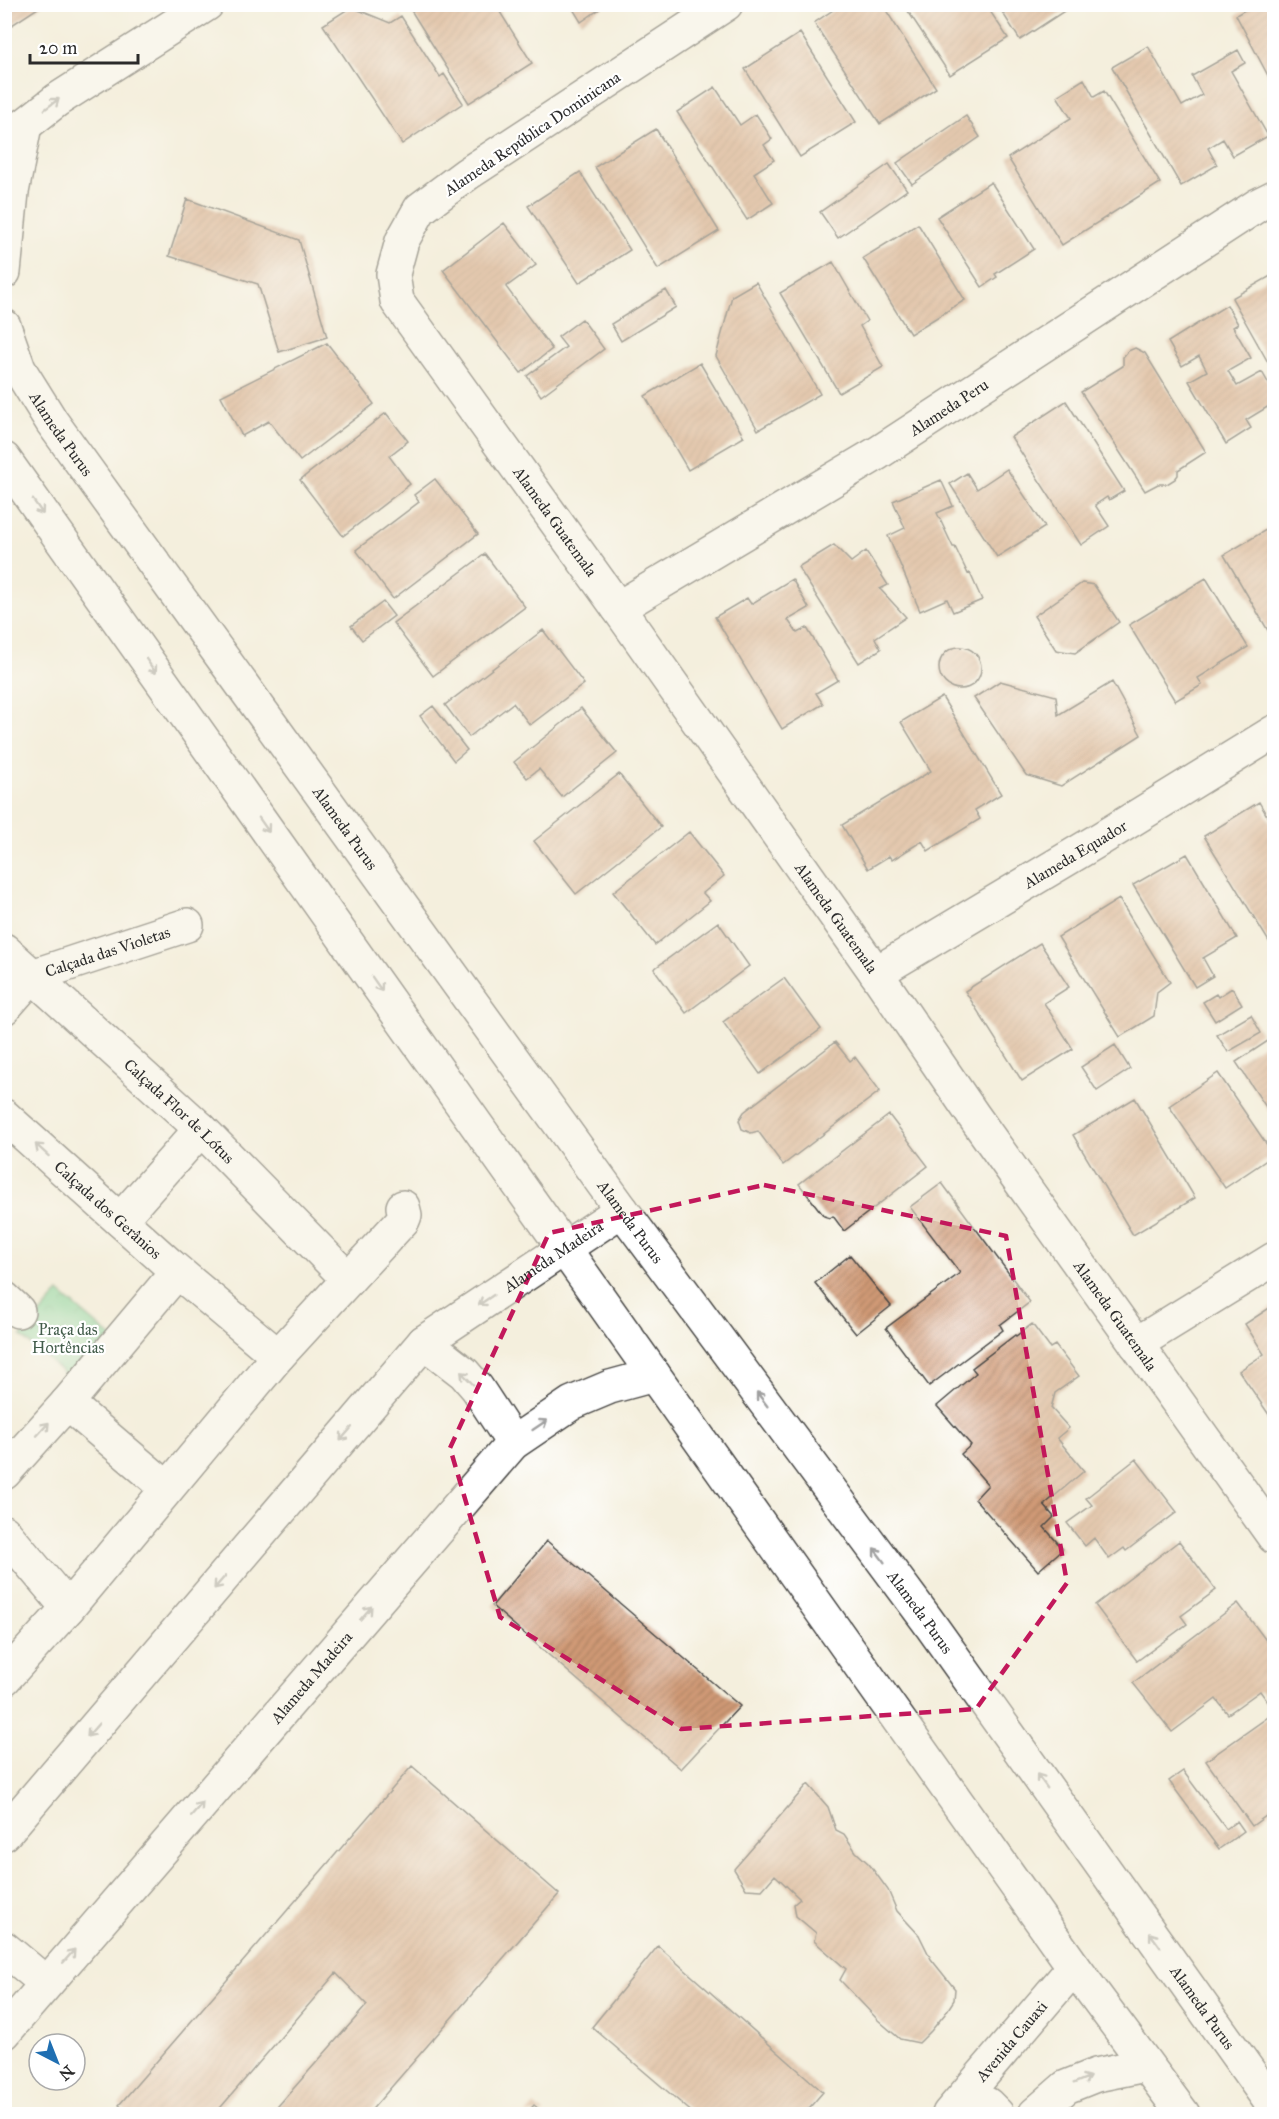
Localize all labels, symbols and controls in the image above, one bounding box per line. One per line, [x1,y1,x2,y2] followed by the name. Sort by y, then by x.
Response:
[30,27,138,65] scale bar
[39,37,77,59] text: 20 m
[440,67,624,200] street label: Alameda República Dominicana
[44,98,60,111] one-way arrow
[905,374,992,441] street label: Alameda Peru
[25,387,97,480] street label: Alameda Purus
[509,462,601,580] street label: Alameda Guatemala
[32,499,44,515] one-way arrow
[145,658,157,674] one-way arrow
[308,782,382,874] street label: Alameda Purus
[1020,816,1130,893] street label: Alameda Equador
[258,817,270,833] one-way arrow
[790,858,882,977] street label: Alameda Guatemala
[43,922,173,981] street label: Calçada das Violetas
[371,976,383,992] one-way arrow
[120,1055,238,1168] street label: Calçada Flor de Lótus
[35,1143,50,1157] one-way arrow
[50,1157,165,1263] street label: Calçada dos Gerânios
[593,1176,667,1267] street label: Alameda Purus
[499,1216,607,1297] street label: Alameda Madeira
[1069,1256,1161,1375] street label: Alameda Guatemala
[478,1295,495,1307] one-way arrow
[32,1320,104,1357] park label: Praça das Hortências
[460,1371,475,1386] one-way arrow
[756,1391,769,1407] one-way arrow
[531,1419,548,1431] one-way arrow
[36,1422,50,1437] one-way arrow
[339,1426,353,1441] one-way arrow
[872,1548,885,1564] one-way arrow
[883,1566,957,1657] street label: Alameda Purus
[213,1574,226,1590] one-way arrow
[359,1606,373,1621] one-way arrow
[266,1627,356,1728] street label: Alameda Madeira
[86,1722,100,1737] one-way arrow
[1036,1774,1048,1790] one-way arrow
[190,1802,204,1817] one-way arrow
[1149,1933,1161,1949] one-way arrow
[63,1948,76,1964] one-way arrow
[1166,1961,1239,2053] street label: Alameda Purus
[971,1996,1052,2086] street label: Avenida Cauaxi
[27,2032,87,2092] north arrow
[55,2061,78,2085] text: N
[1072,2074,1091,2085] one-way arrow

